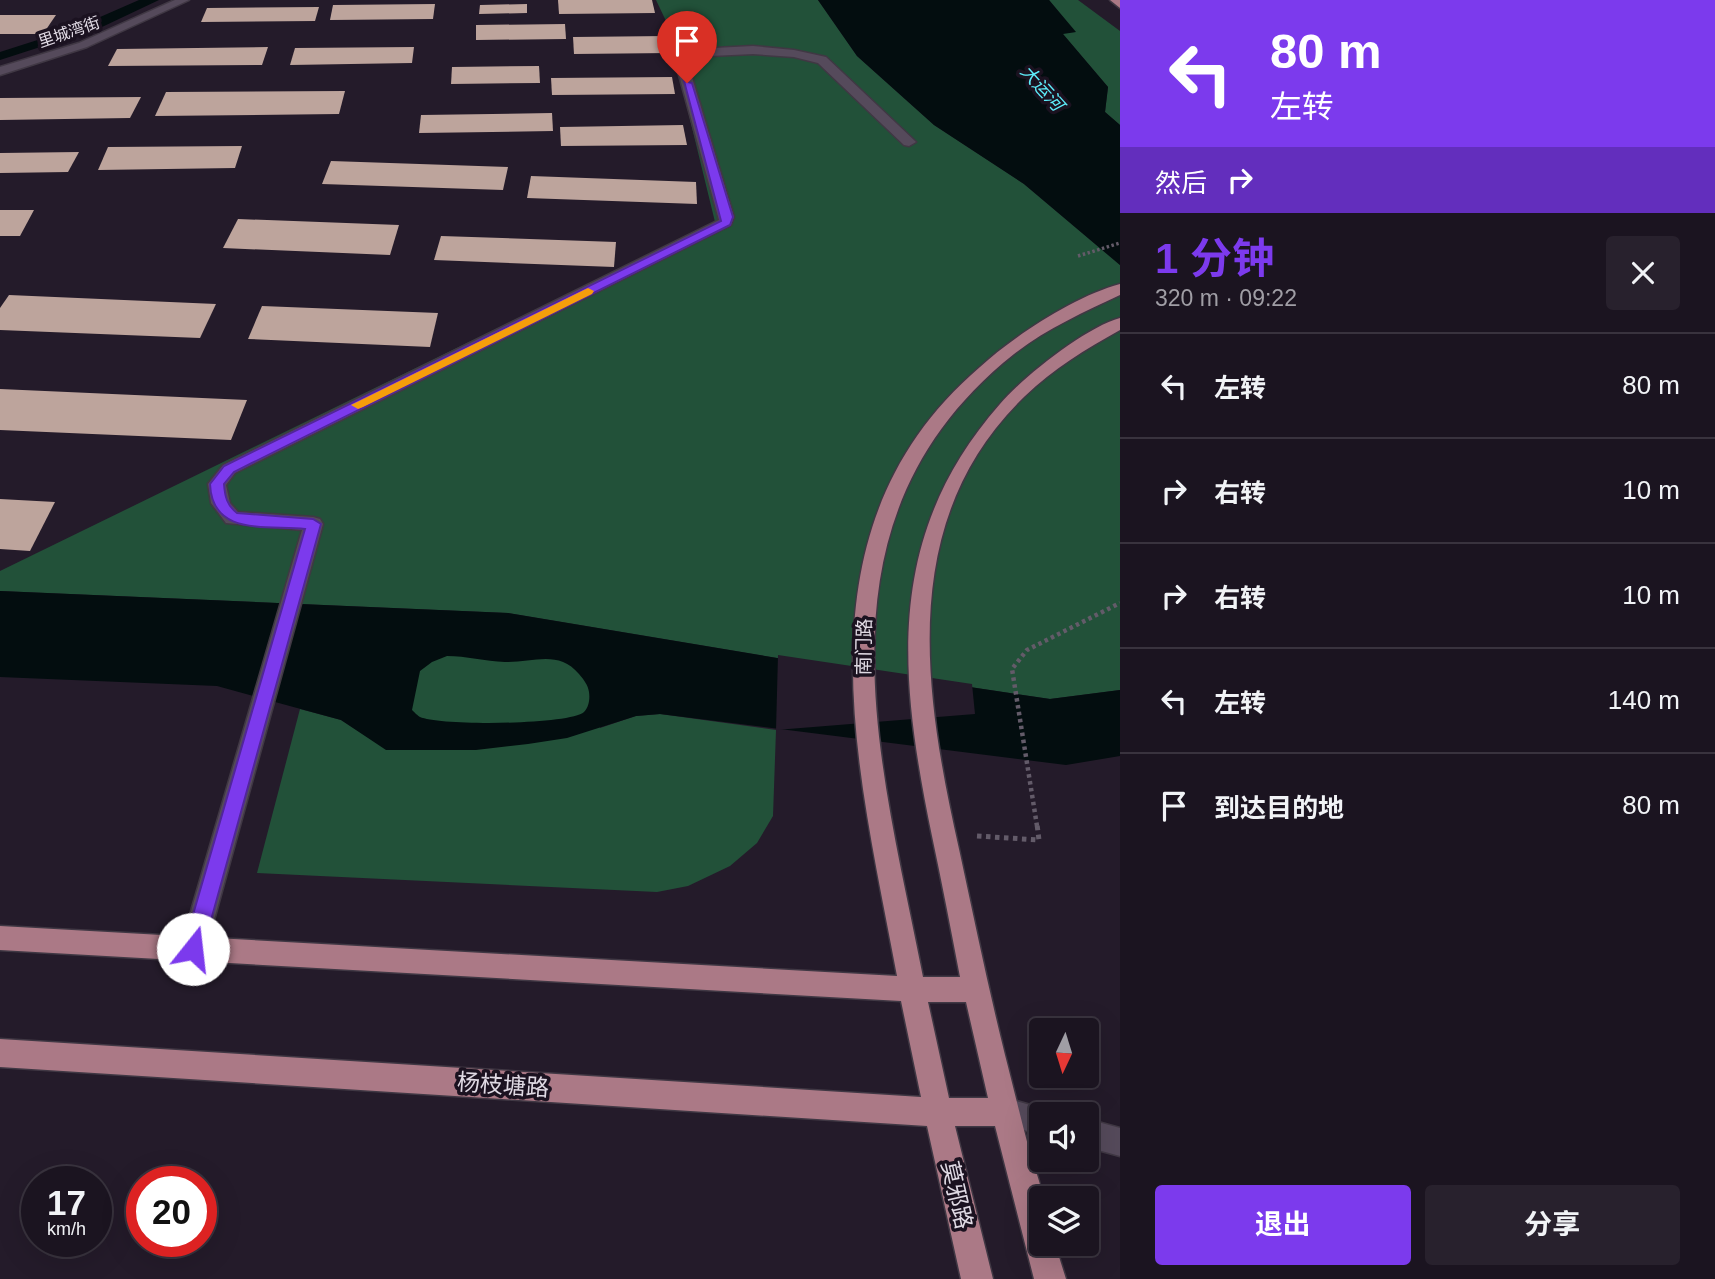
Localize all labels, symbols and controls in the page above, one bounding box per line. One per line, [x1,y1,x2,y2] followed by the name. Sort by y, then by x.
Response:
[657,11,717,83] pin
[36,14,102,50] street label: 里城湾街
[668,22,706,60] icon: arrive
[1270,24,1382,78] text: 80 m
[1155,28,1246,119] icon: left
[1017,61,1070,117] water label: 大运河
[1270,89,1334,125] text: 左转
[1221,161,1259,199] icon: right
[1155,168,1207,198] text: 然后
[1155,235,1274,282] text: 1 分钟
[1606,236,1680,310] button: close
[1155,285,1297,311] text: 320 m · 09:22
[1155,367,1193,405] icon: left
[1622,370,1680,400] text: 80 m
[1214,373,1266,403] text: 左转
[1155,472,1193,510] icon: right
[1622,475,1680,505] text: 10 m
[1214,478,1266,508] text: 右转
[1155,577,1193,615] icon: right
[1622,580,1680,610] text: 10 m
[1214,583,1266,613] text: 右转
[853,618,875,676] street label: 南门路
[1155,682,1193,720] icon: left
[1608,685,1680,715] text: 140 m
[1214,688,1266,718] text: 左转
[1155,787,1193,825] icon: arrive
[1622,790,1680,820] text: 80 m
[1214,793,1344,823] text: 到达目的地
[156,912,230,986] position arrow
[1029,1018,1099,1088] north arrow
[1029,1018,1099,1256] map controls
[456,1069,550,1101] street label: 杨枝塘路
[1029,1102,1099,1172] button: sound
[937,1158,977,1232] street label: 莫邪路
[126,1166,217,1257] speed limit sign: 20
[47,1183,86,1222] text: 17
[1155,1185,1411,1265] button: 退出
[1425,1185,1680,1265] button: 分享
[1029,1186,1099,1256] button: layers
[47,1219,86,1239] text: km/h

